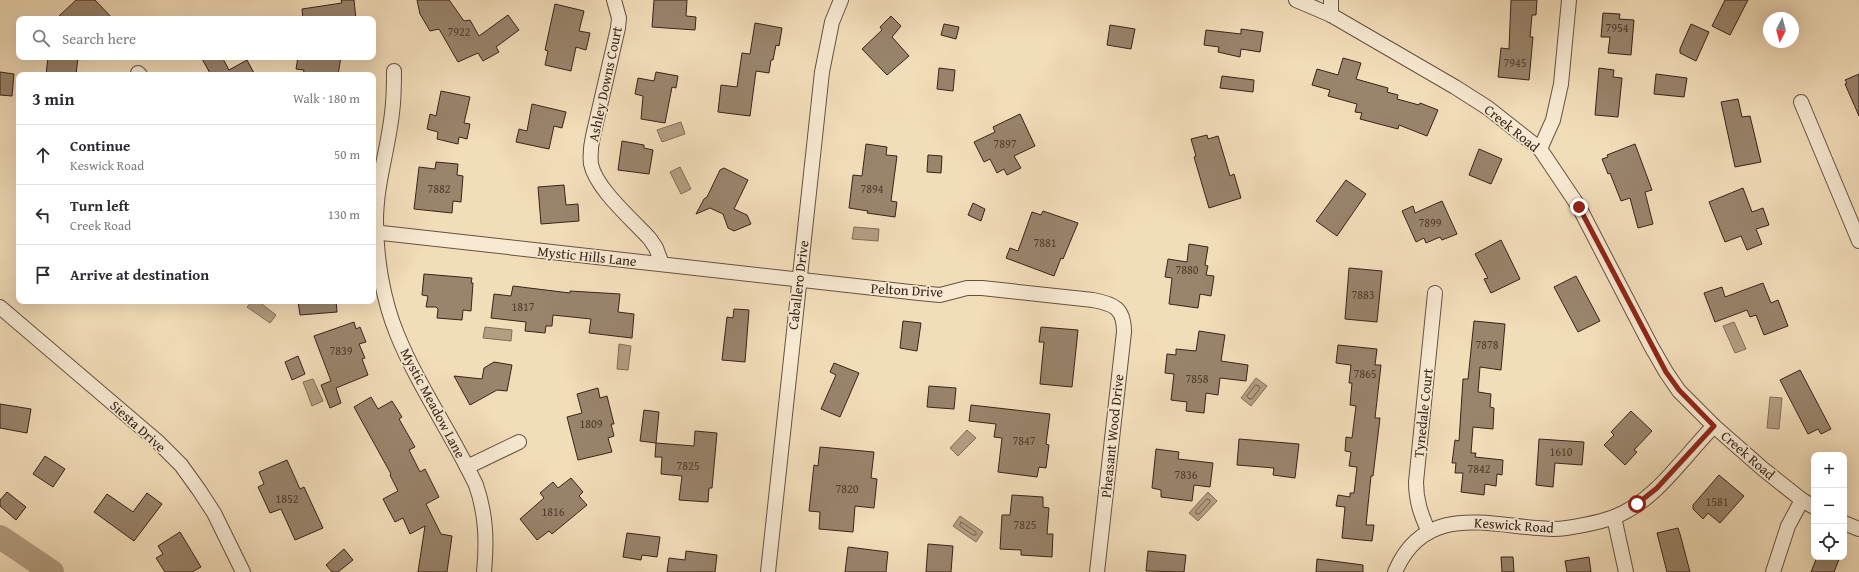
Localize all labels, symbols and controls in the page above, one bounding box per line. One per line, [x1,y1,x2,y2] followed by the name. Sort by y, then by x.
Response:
[1763,12,1799,48] north arrow
[16,16,376,60] search box
[1605,19,1629,36] house number: 7954
[447,23,471,40] house number: 7922
[583,24,627,143] street label: Ashley Downs Court
[30,27,52,49] icon: search
[62,28,136,49] text: Search here
[1503,54,1527,71] house number: 7945
[32,86,74,111] text: 3 min
[293,89,360,108] text: Walk · 180 m
[1480,100,1544,157] street label: Creek Road
[70,135,131,156] text: Continue
[993,135,1017,152] house number: 7897
[32,144,54,166] icon: ahead
[334,145,360,164] text: 50 m
[70,156,144,175] text: Keswick Road
[427,180,451,197] house number: 7882
[860,180,884,197] house number: 7894
[70,195,129,216] text: Turn left
[1570,198,1588,216] route end
[32,204,54,226] icon: left
[328,205,360,224] text: 130 m
[1418,214,1442,231] house number: 7899
[70,216,131,235] text: Creek Road
[1033,234,1057,251] house number: 7881
[783,239,813,331] street label: Caballero Drive
[536,241,638,271] street label: Mystic Hills Lane
[1175,261,1199,278] house number: 7880
[32,264,54,286] icon: arrive
[70,264,209,285] text: Arrive at destination
[870,278,944,302] street label: Pelton Drive
[1351,286,1375,303] house number: 7883
[511,298,535,315] house number: 1817
[1475,336,1499,353] house number: 7878
[329,342,353,359] house number: 7839
[395,344,471,462] street label: Mystic Meadow Lane
[1353,365,1377,382] house number: 7865
[1408,367,1438,459] street label: Tynedale Court
[1185,370,1209,387] house number: 7858
[1096,373,1128,499] street label: Pheasant Wood Drive
[106,395,171,457] street label: Siesta Drive
[579,415,603,432] house number: 1809
[1717,426,1780,484] street label: Creek Road
[1012,432,1036,449] house number: 7847
[1549,443,1573,460] house number: 1610
[1811,452,1847,560] map controls
[1811,452,1847,488] button: +
[676,457,700,474] house number: 7825
[1467,460,1491,477] house number: 7842
[1174,466,1198,483] house number: 7836
[835,480,859,497] house number: 7820
[1811,488,1847,524] button: −
[275,490,299,507] house number: 1852
[1705,493,1729,510] house number: 1581
[1628,495,1646,513] route start
[541,503,565,520] house number: 1816
[1474,512,1555,538] street label: Keswick Road
[1013,516,1037,533] house number: 7825
[1811,524,1847,560] button: locate

